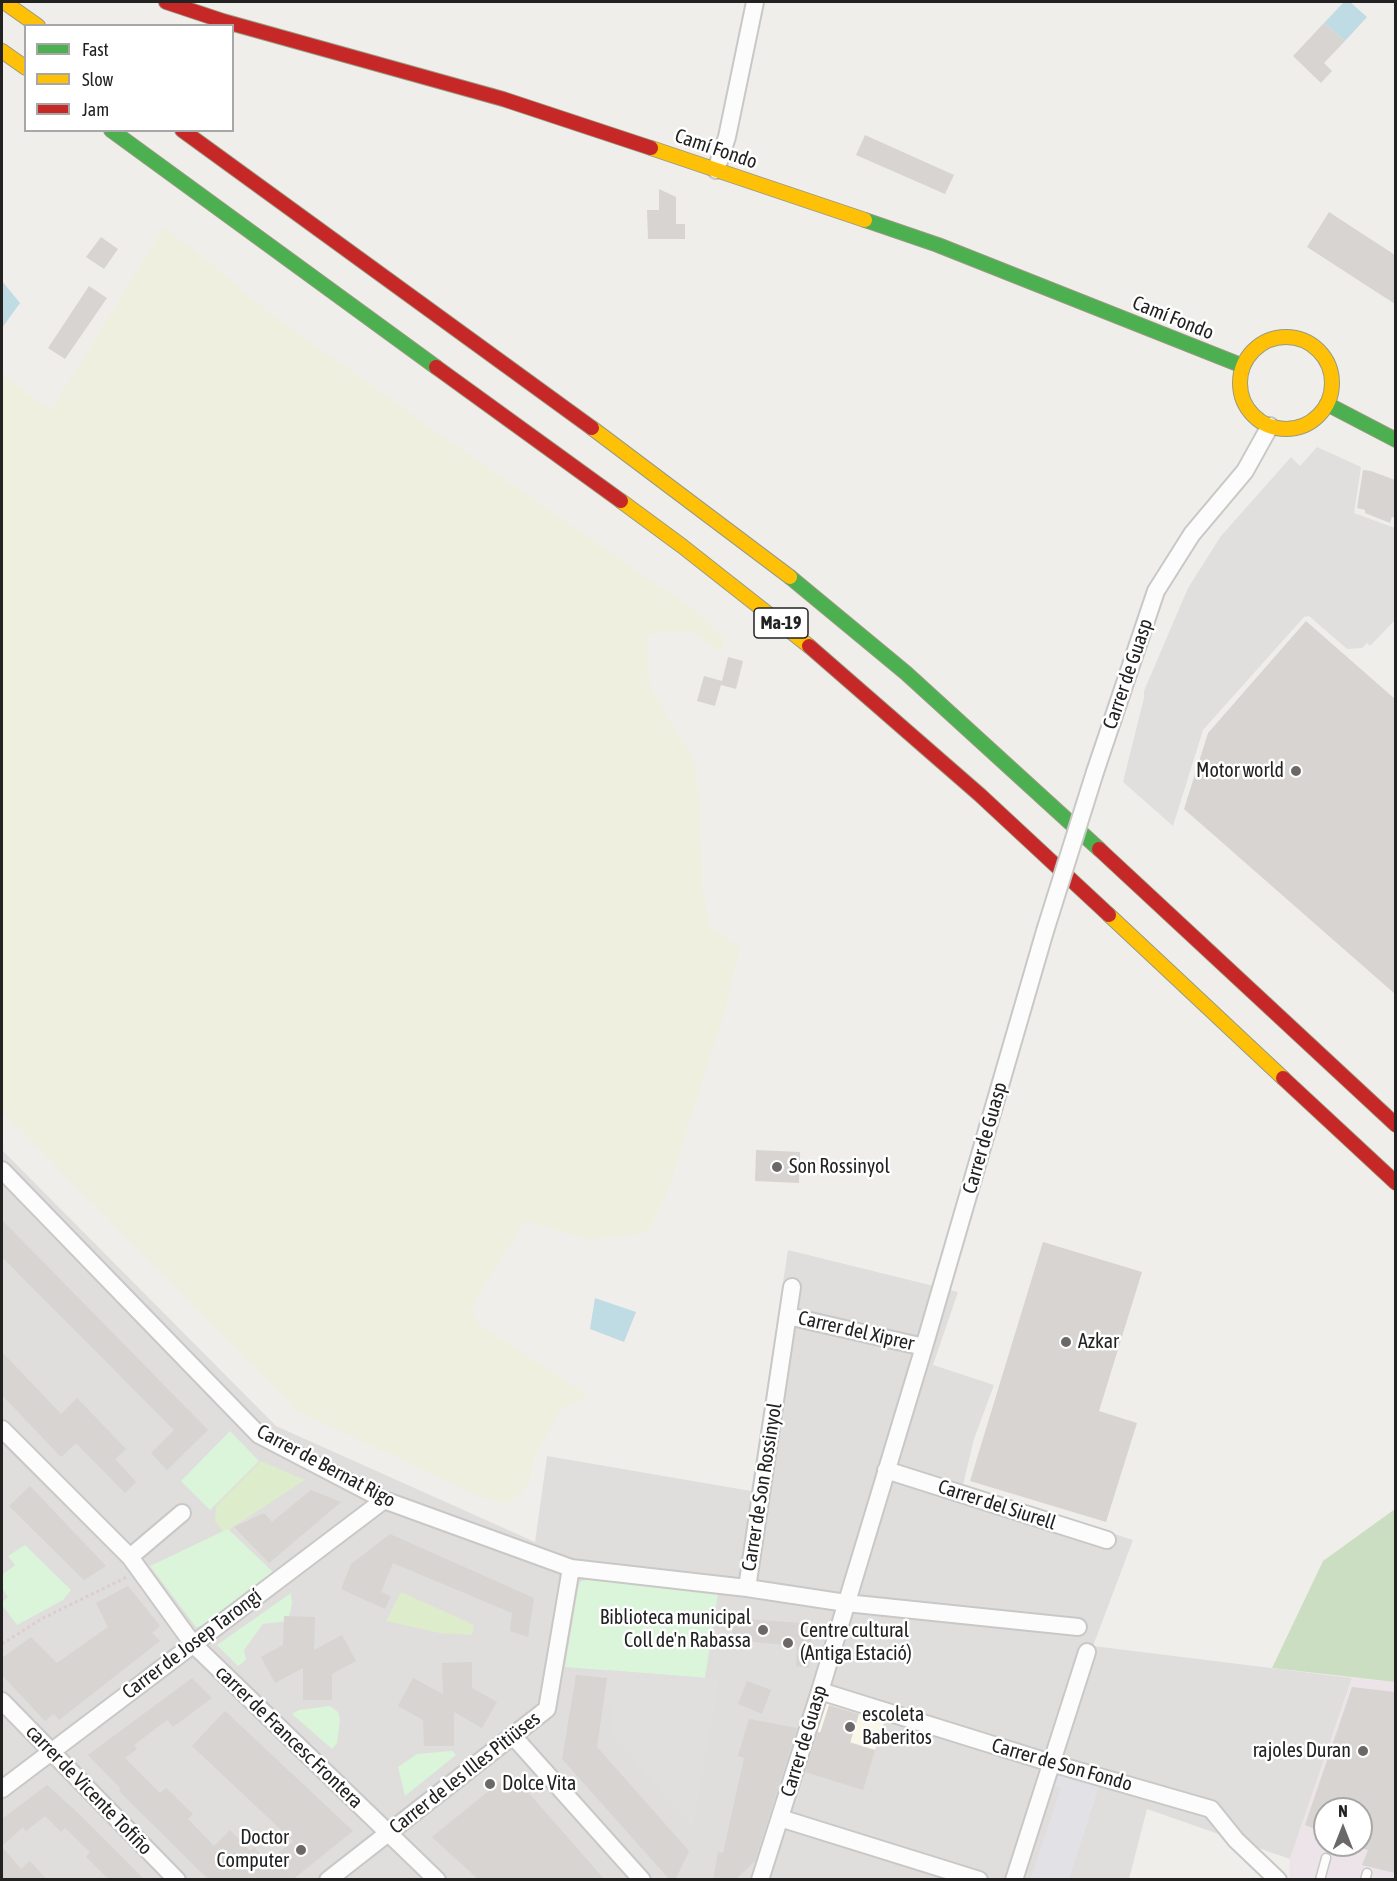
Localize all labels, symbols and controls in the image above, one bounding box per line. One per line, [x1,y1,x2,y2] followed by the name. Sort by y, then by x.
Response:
[24,24,234,132] legend
[82,39,109,60] text: Fast
[82,69,113,90] text: Slow
[82,99,109,120] text: Jam
[672,124,760,174] street label: Camí Fondo
[1129,291,1217,345] street label: Camí Fondo
[754,608,808,638] road number: Ma-19
[1098,616,1158,732] street label: Carrer de Guasp
[1196,759,1284,783] place label: Motor world
[1289,764,1303,778] marker: Motor world
[958,1079,1012,1197] street label: Carrer de Guasp
[789,1155,890,1179] place label: Son Rossinyol
[770,1160,784,1174] marker: Son Rossinyol
[796,1306,916,1356] street label: Carrer del Xiprer
[1078,1330,1119,1354] place label: Azkar
[1059,1335,1073,1349] marker: Azkar
[737,1401,787,1573] street label: Carrer de Son Rossinyol
[253,1419,399,1513] street label: Carrer de Bernat Rigo
[935,1475,1059,1535] street label: Carrer del Siurell
[118,1584,266,1704] street label: Carrer de Josep Tarongí
[600,1606,751,1653] place label: Biblioteca municipal Coll de'n Rabassa
[800,1619,912,1666] place label: Centre cultural (Antiga Estació)
[756,1623,770,1637] marker: Biblioteca municipal Coll de'n Rabassa
[781,1636,795,1650] marker: Centre cultural (Antiga Estació)
[210,1660,368,1814] street label: carrer de Francesc Frontera
[776,1682,832,1800] street label: Carrer de Guasp
[862,1703,932,1750] place label: escoleta Baberitos
[385,1707,545,1839] street label: Carrer de les Illes Pitiüses
[21,1720,157,1860] street label: carrer de Vicente Tofiño
[843,1720,857,1734] marker: escoleta Baberitos
[989,1733,1135,1797] street label: Carrer de Son Fondo
[1253,1739,1351,1763] place label: rajoles Duran
[1356,1744,1370,1758] marker: rajoles Duran
[502,1772,576,1796] place label: Dolce Vita
[483,1777,497,1791] marker: Dolce Vita
[1313,1797,1373,1857] north arrow
[1338,1802,1348,1820] text: N
[217,1826,289,1873] place label: Doctor Computer
[294,1843,308,1857] marker: Doctor Computer

